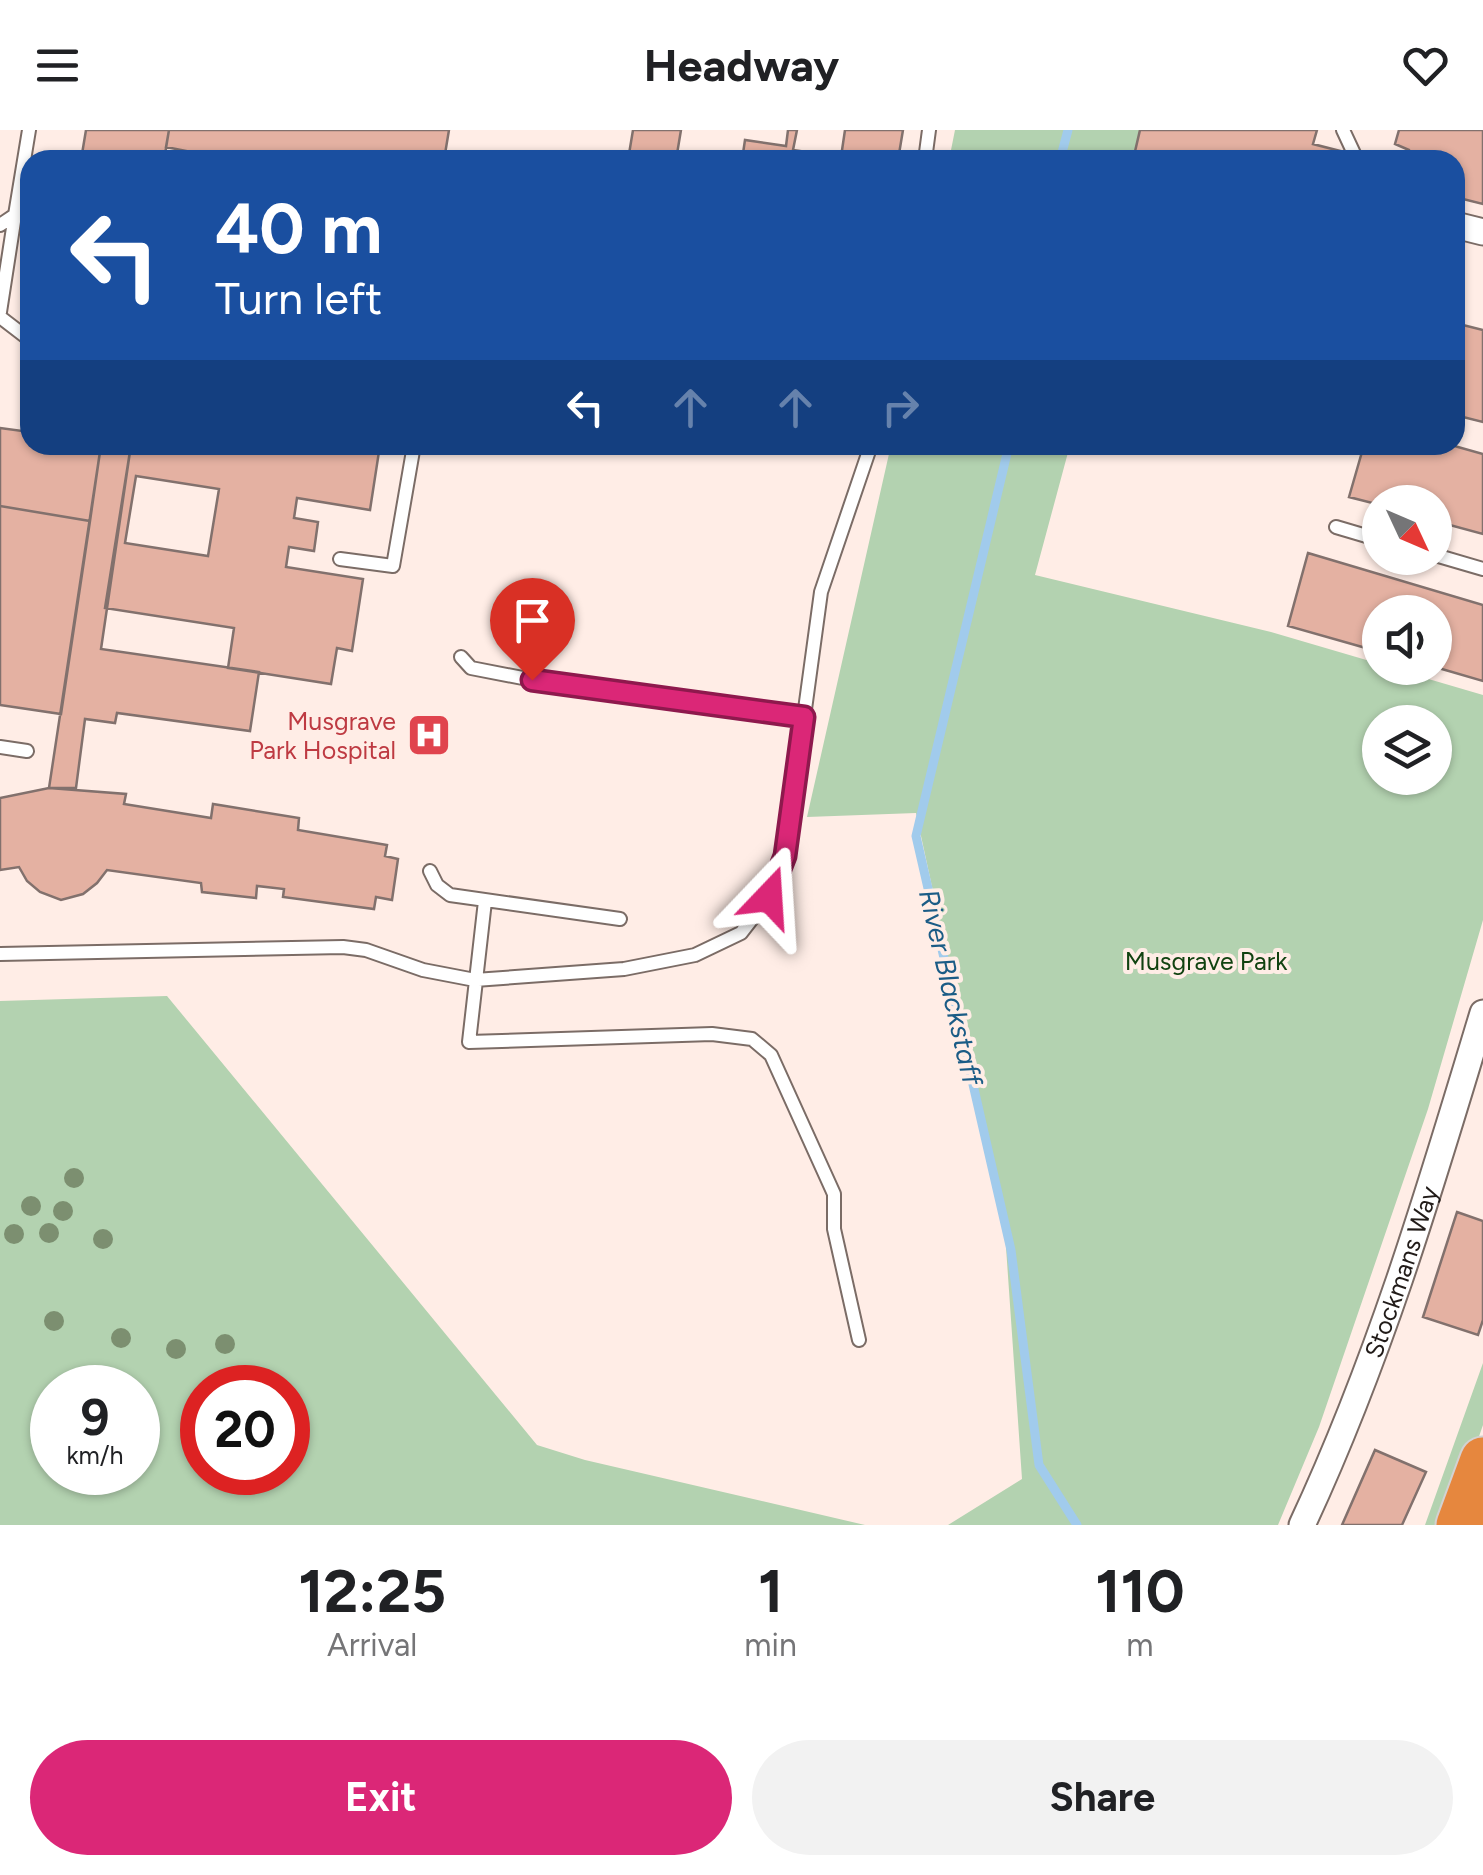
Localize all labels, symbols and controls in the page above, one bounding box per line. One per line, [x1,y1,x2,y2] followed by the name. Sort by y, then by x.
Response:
[30,38,85,93] icon: menu
[644,38,839,92] text: Headway
[1398,38,1453,93] icon: heart
[215,186,382,271] text: 40 m
[50,190,180,320] icon: left
[215,271,382,325] text: Turn left
[558,380,613,435] icon: left
[663,380,718,435] icon: ahead
[768,380,823,435] icon: ahead
[873,380,928,435] icon: right
[1362,485,1452,575] north arrow
[1362,485,1452,795] map controls
[490,578,575,681] pin
[505,593,560,648] icon: arrive
[1362,595,1452,685] button: sound
[1362,705,1452,795] button: layers
[249,706,396,765] place label: Musgrave Park Hospital
[406,712,452,758] hospital icon: Musgrave Park Hospital
[717,845,821,949] position arrow
[912,886,991,1091] water label: River Blackstaff
[1125,946,1288,976] park label: Musgrave Park
[1358,1182,1444,1362] street label: Stockmans Way
[180,1365,310,1495] speed limit sign: 20
[80,1387,109,1448] text: 9
[66,1440,124,1470] text: km/h
[298,1555,446,1627] text: 12:25
[758,1555,783,1627] text: 1
[1095,1555,1185,1627] text: 110
[327,1626,417,1664] text: Arrival
[744,1626,797,1664] text: min
[1126,1626,1154,1664] text: m
[30,1740,732,1855] button: Exit
[752,1740,1453,1855] button: Share

